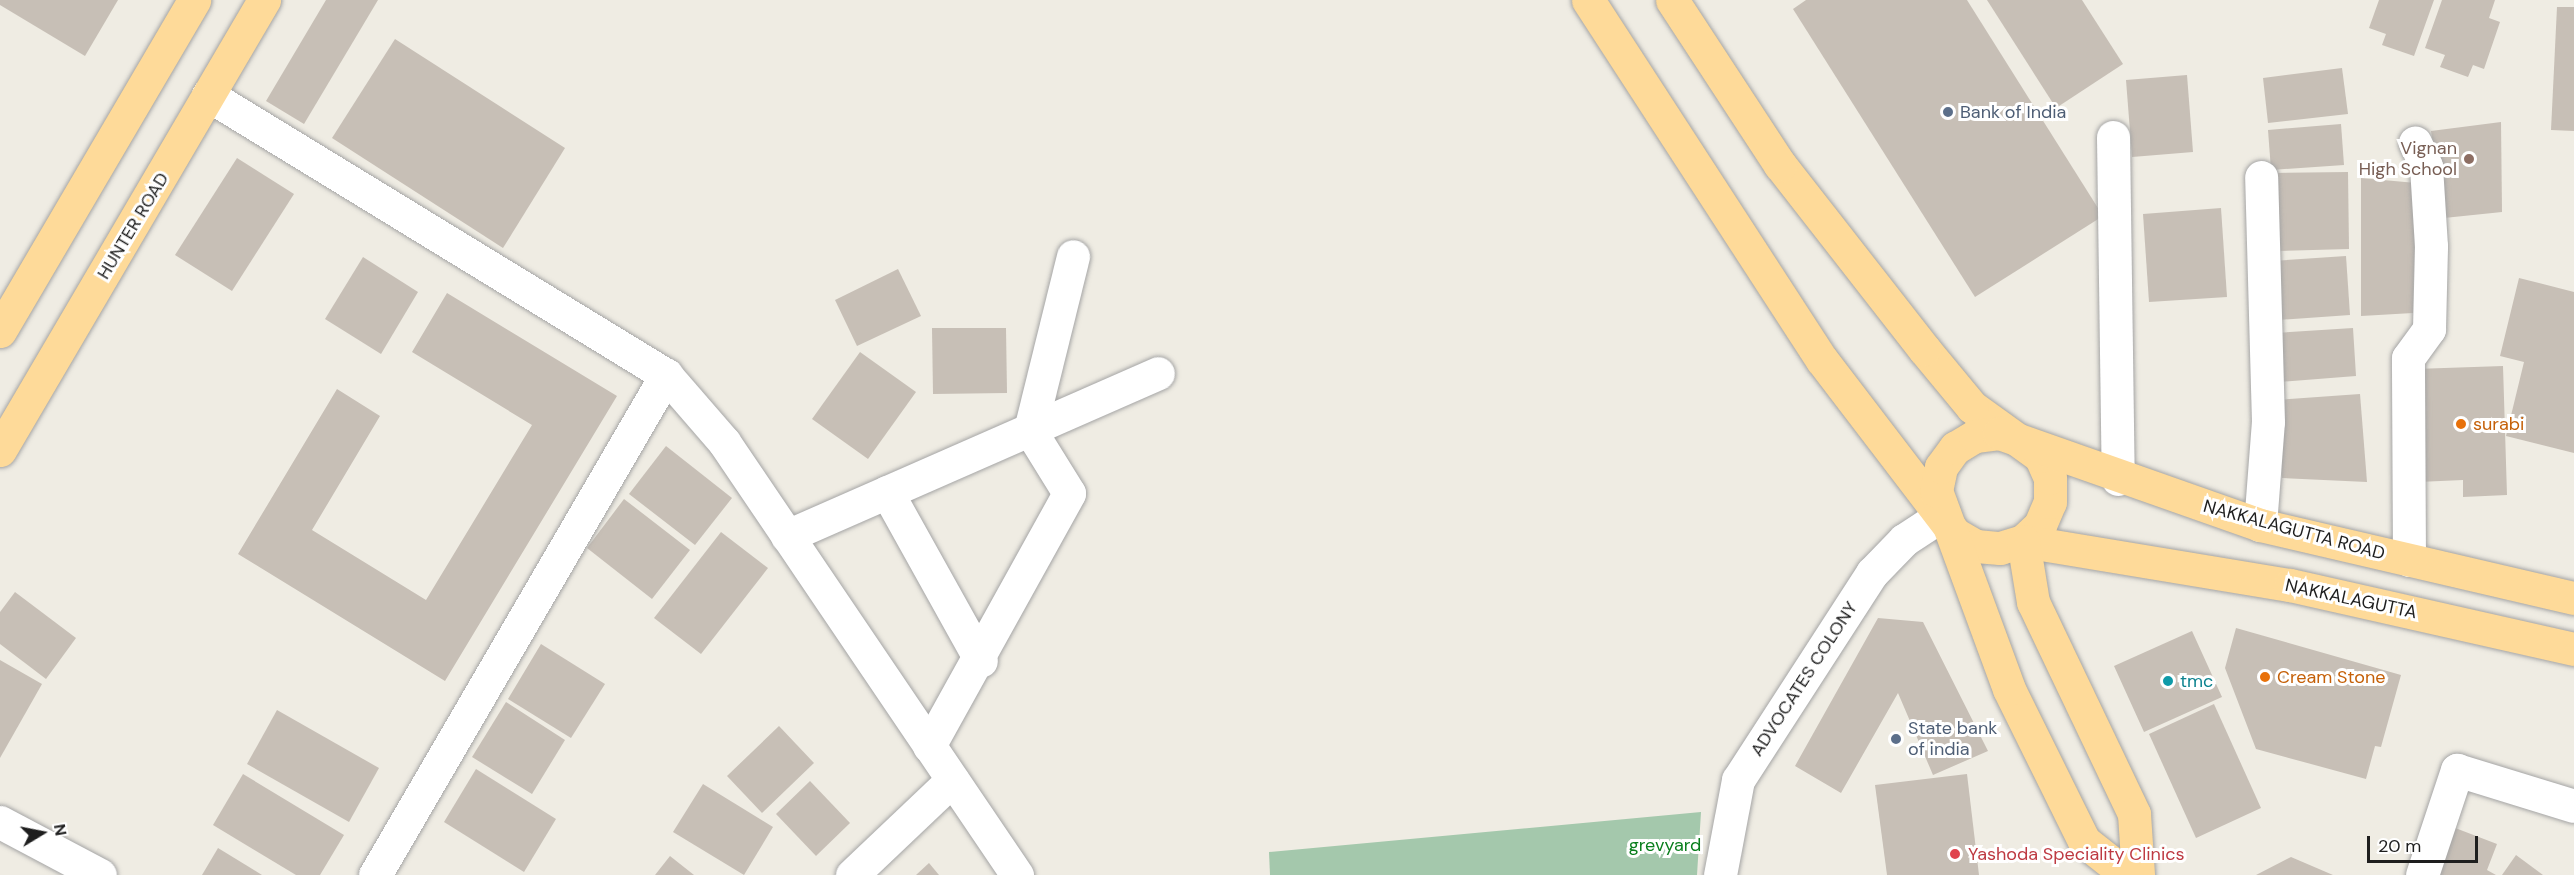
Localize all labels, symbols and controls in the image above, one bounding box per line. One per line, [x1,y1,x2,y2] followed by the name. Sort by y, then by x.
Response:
[1960,101,2066,123] place label: Bank of India
[1941,105,1955,119] marker: Bank of India
[2359,138,2457,180] place label: Vignan High School
[2462,152,2476,166] marker: Vignan High School
[93,169,173,283] street label: HUNTER ROAD
[2473,413,2524,435] place label: surabi
[2454,417,2468,431] marker: surabi
[2201,495,2387,565] street label: NAKKALAGUTTA ROAD
[2283,574,2419,624] street label: NAKKALAGUTTA
[1746,598,1862,760] street label: ADVOCATES COLONY
[2277,666,2386,688] place label: Cream Stone
[2180,670,2213,692] place label: tmc
[2258,670,2272,684] marker: Cream Stone
[2161,674,2175,688] marker: tmc
[1908,718,1997,760] place label: State bank of india
[1889,732,1903,746] marker: State bank of india
[12,803,72,863] north arrow
[49,822,72,837] text: N
[2370,824,2481,862] scale bar
[1629,834,1701,856] park label: grevyard
[2378,834,2421,858] text: 20 m
[1968,843,2185,865] place label: Yashoda Speciality Clinics
[1946,845,1964,863] marker: Yashoda Speciality Clinics

